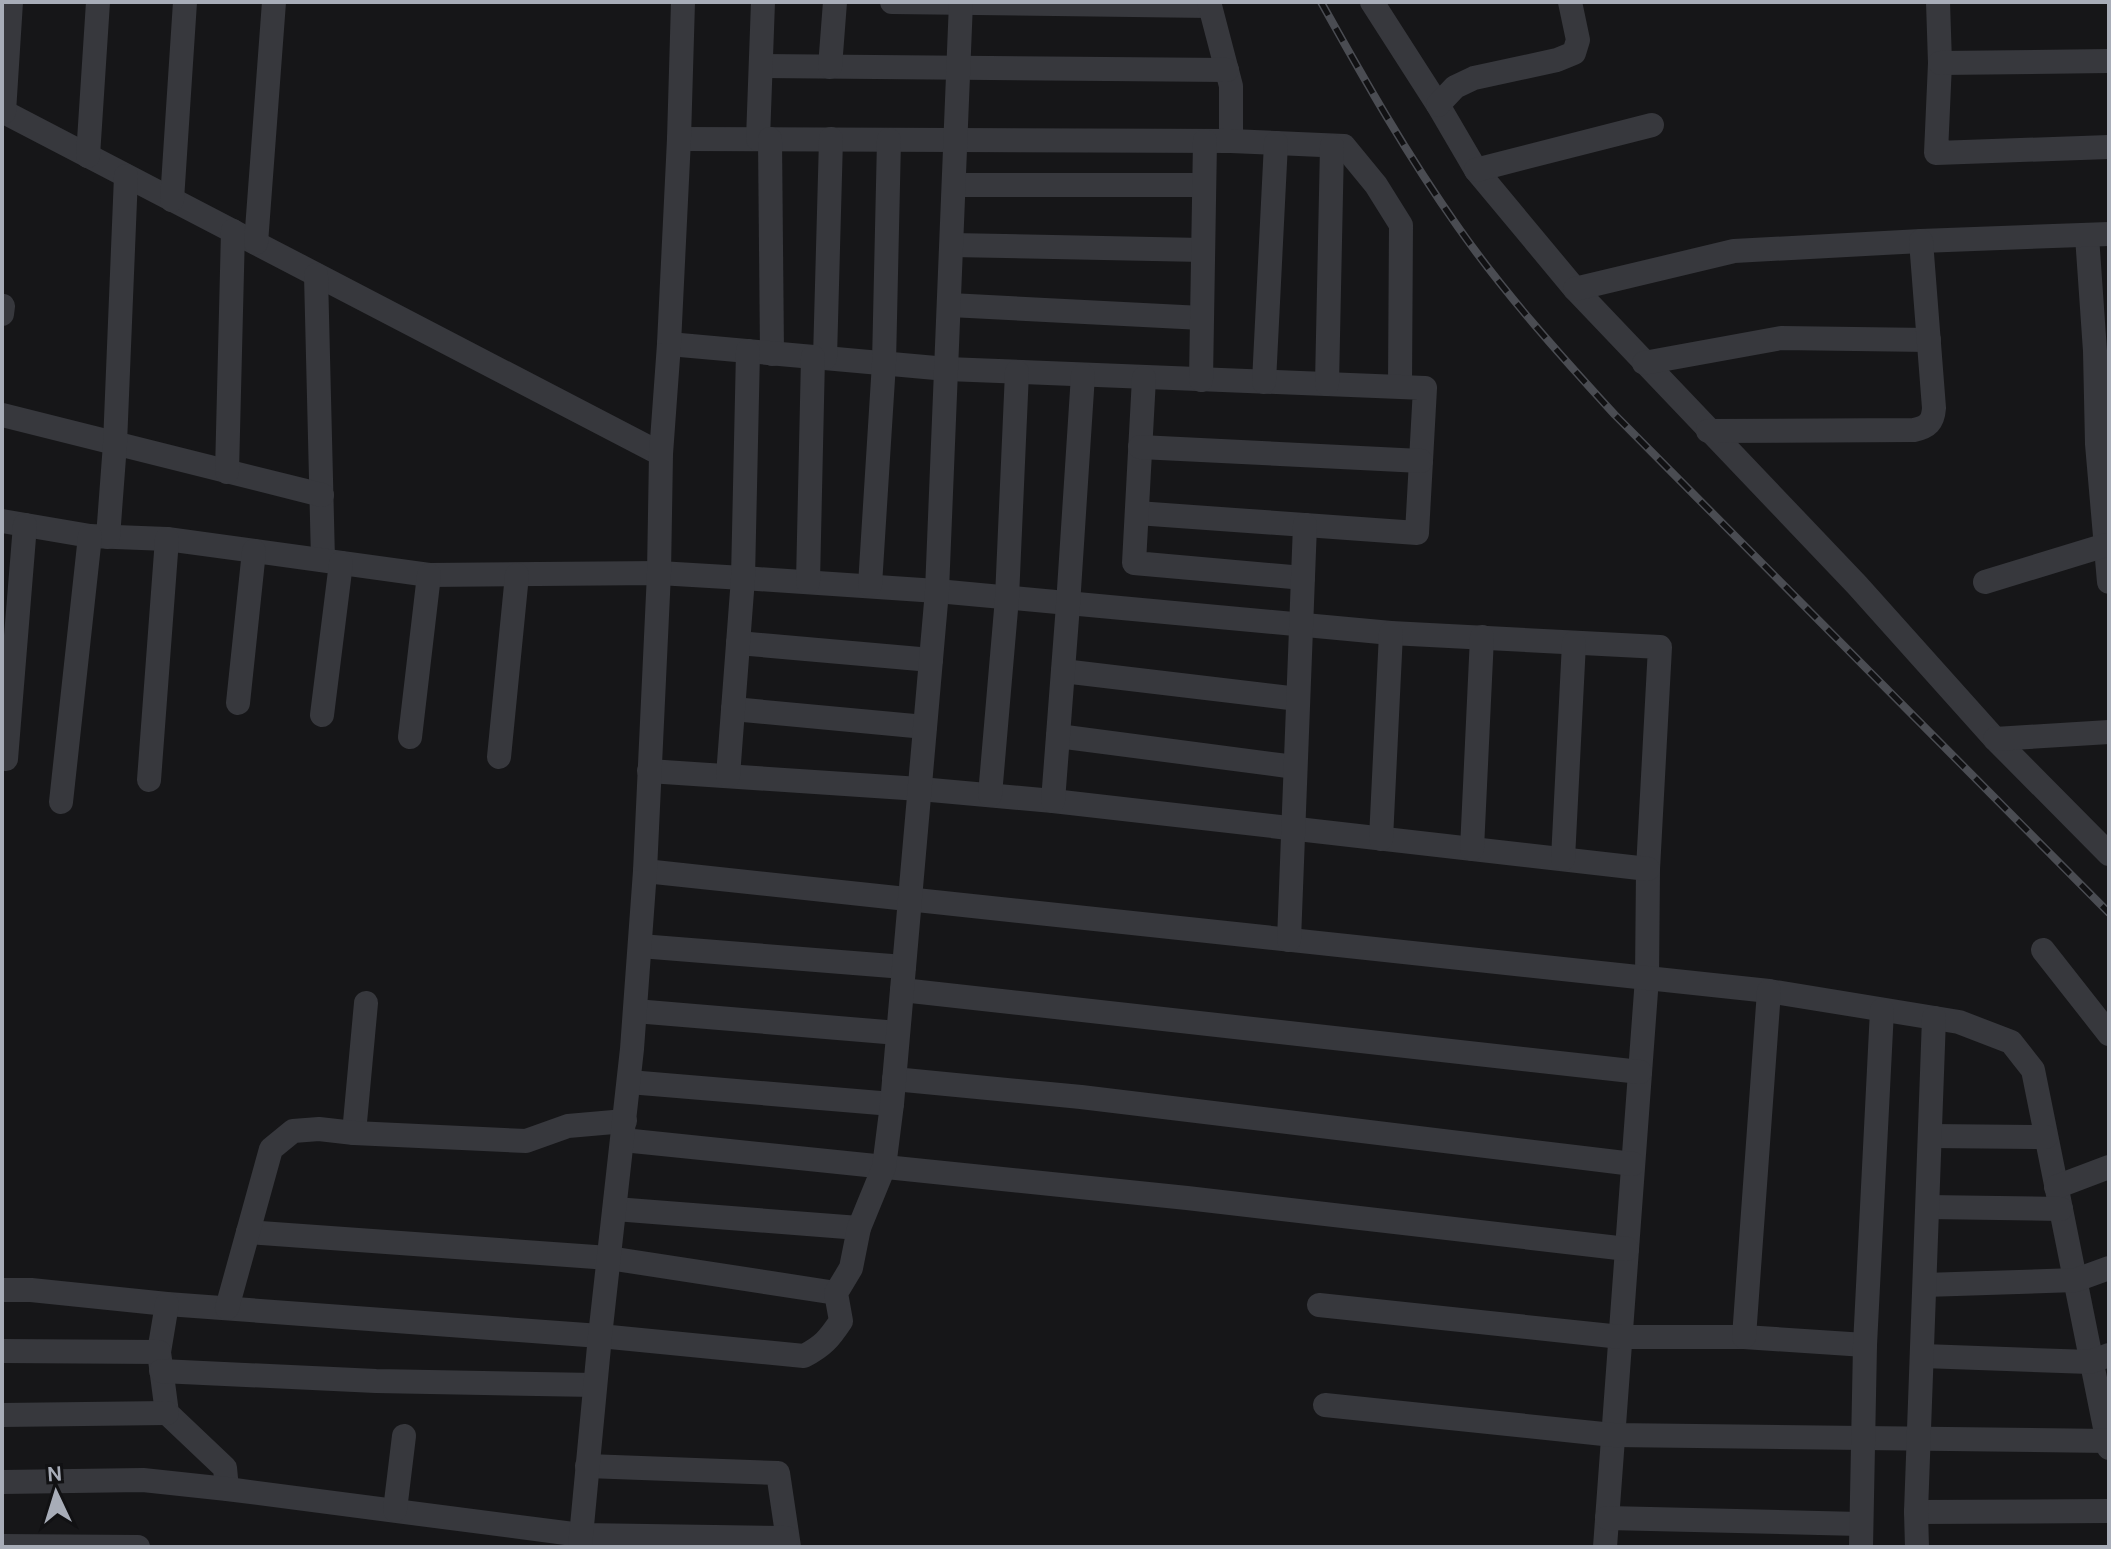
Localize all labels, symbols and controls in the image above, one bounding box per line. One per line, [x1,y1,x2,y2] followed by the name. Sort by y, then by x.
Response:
[16,1453,96,1533] north arrow
[46,1461,63,1488] text: N

